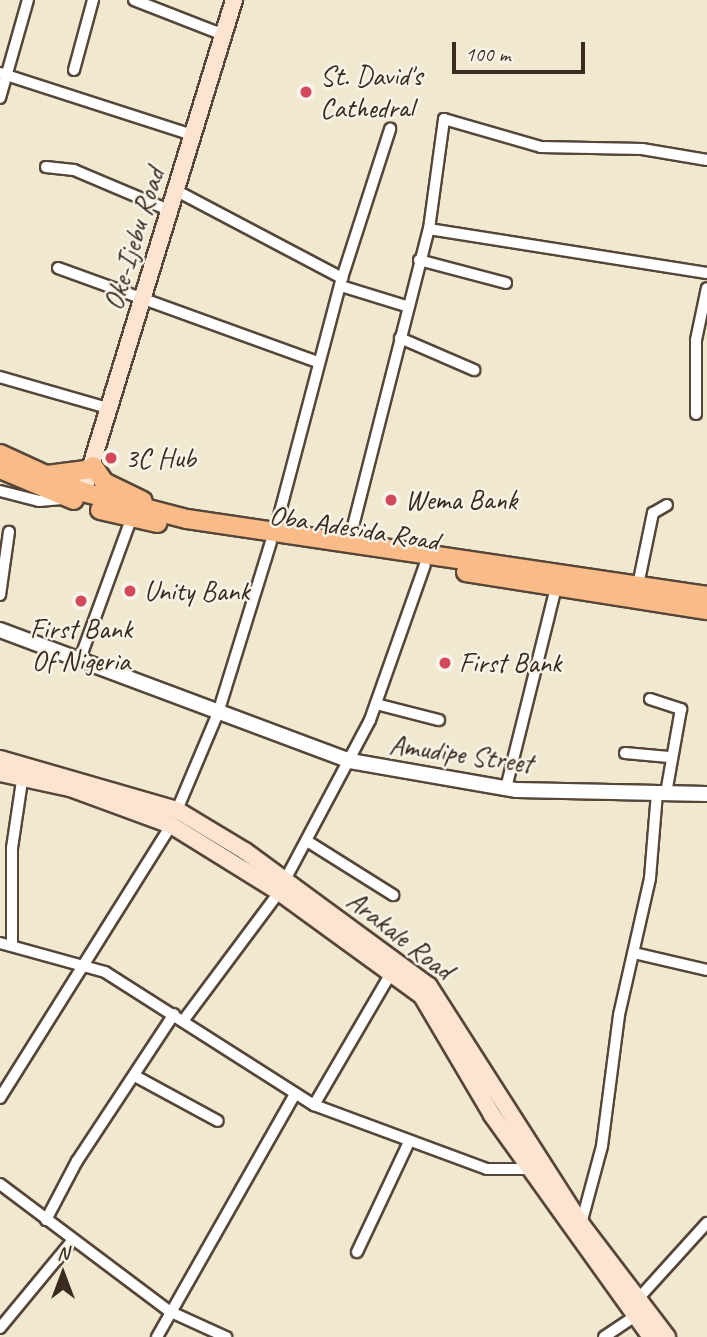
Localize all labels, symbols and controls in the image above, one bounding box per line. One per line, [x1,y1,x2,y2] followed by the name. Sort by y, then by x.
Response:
[455,28,588,72] scale bar
[465,41,510,67] text: 100 m
[320,59,422,125] place label: St. David's Cathedral
[298,84,314,100] marker: St. David's Cathedral
[97,164,171,314] street label: Oke-Ijebu Road
[125,441,196,475] place label: 3C Hub
[103,450,119,466] marker: 3C Hub
[405,483,518,517] place label: Wema Bank
[383,492,399,508] marker: Wema Bank
[267,498,441,558] street label: Oba Adesida Road
[144,574,251,608] place label: Unity Bank
[122,583,138,599] marker: Unity Bank
[73,593,89,609] marker: First Bank Of Nigeria
[29,612,133,678] place label: First Bank Of Nigeria
[459,646,563,680] place label: First Bank
[437,655,453,671] marker: First Bank
[387,727,535,781] street label: Amudipe Street
[340,883,460,987] street label: Arakale Road
[28,1239,98,1309] north arrow
[57,1241,69,1265] text: N

